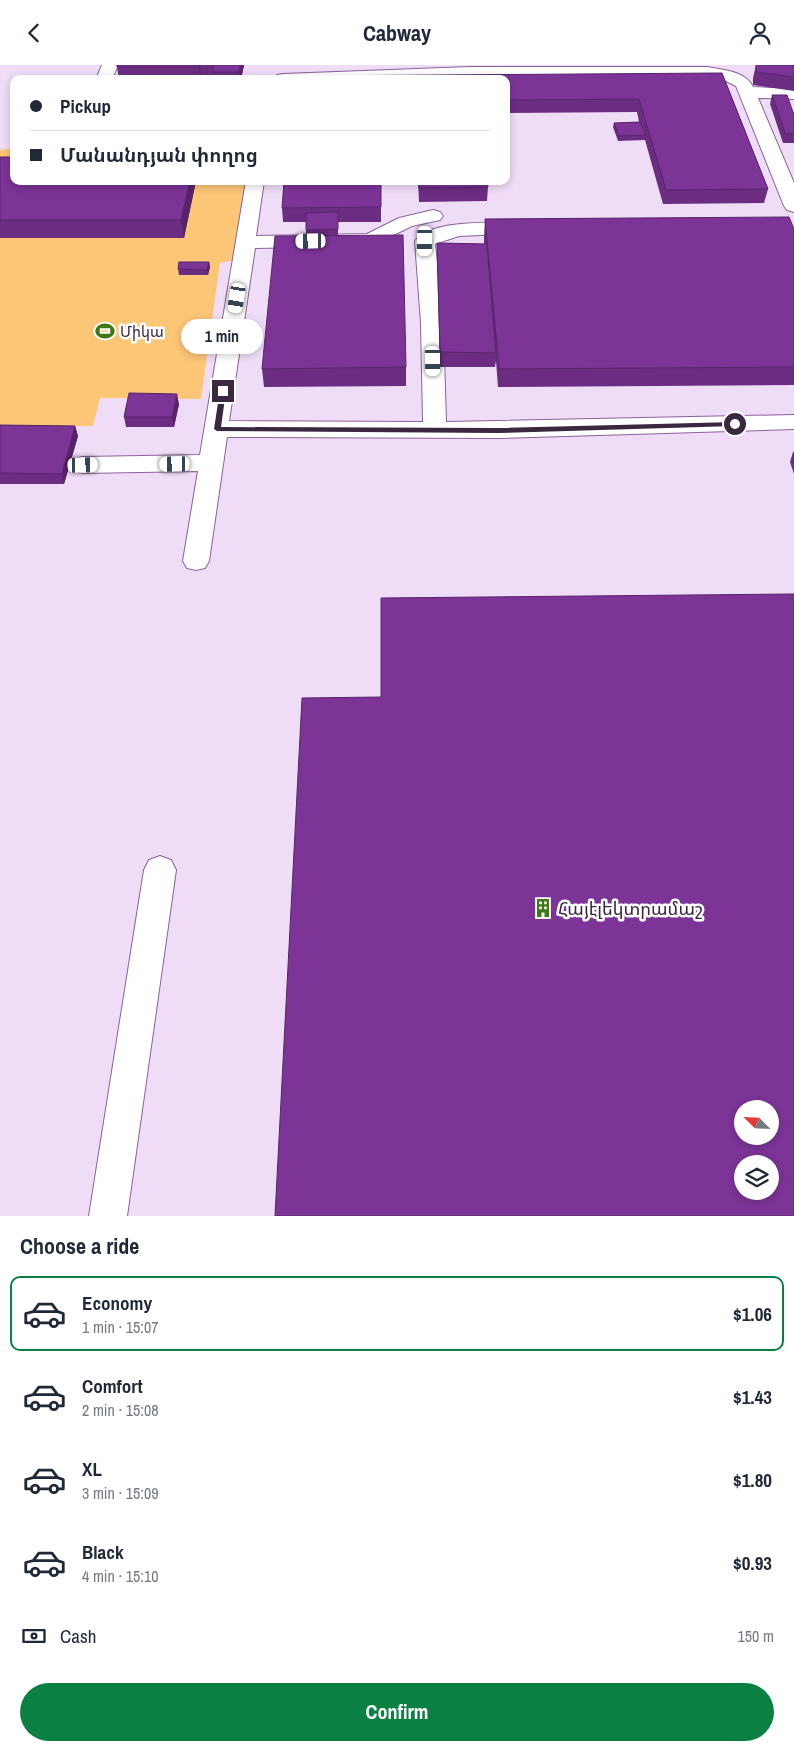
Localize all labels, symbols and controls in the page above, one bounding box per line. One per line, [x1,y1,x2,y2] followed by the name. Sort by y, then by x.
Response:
[363,18,431,48] text: Cabway
[20,19,48,47] icon: back
[746,19,774,47] icon: person
[60,93,111,119] text: Pickup
[60,142,258,168] text: Մանանդյան փողոց
[417,226,432,256] car
[295,233,326,249] car
[227,282,246,314] car
[182,319,264,353] callout: 1 min
[94,320,116,342] sports icon: Միկա
[120,321,164,342] place label: Միկա
[205,325,239,347] text: 1 min
[425,346,440,376] car
[212,380,234,402] route end
[724,413,746,435] route start
[159,456,190,472] car
[67,457,98,473] car
[558,896,702,921] place label: Հայէլեկտրամաշ
[532,897,554,919] building icon: Հայէլեկտրամաշ
[734,1100,779,1145] north arrow
[734,1100,779,1200] map controls
[734,1155,779,1200] button: layers
[20,1231,139,1261] text: Choose a ride
[82,1290,152,1316] text: Economy
[22,1291,67,1336] icon: car
[733,1301,772,1327] text: $1.06
[82,1316,159,1338] text: 1 min · 15:07
[82,1373,143,1399] text: Comfort
[22,1374,67,1419] icon: car
[733,1384,772,1410] text: $1.43
[82,1399,159,1421] text: 2 min · 15:08
[82,1456,102,1482] text: XL
[22,1457,67,1502] icon: car
[733,1467,772,1493] text: $1.80
[82,1482,159,1504] text: 3 min · 15:09
[82,1539,124,1565] text: Black
[22,1540,67,1585] icon: car
[733,1550,772,1576] text: $0.93
[82,1565,159,1587] text: 4 min · 15:10
[20,1622,48,1650] icon: cash
[60,1623,96,1649] text: Cash
[738,1625,774,1647] text: 150 m
[20,1683,774,1741] button: Confirm

